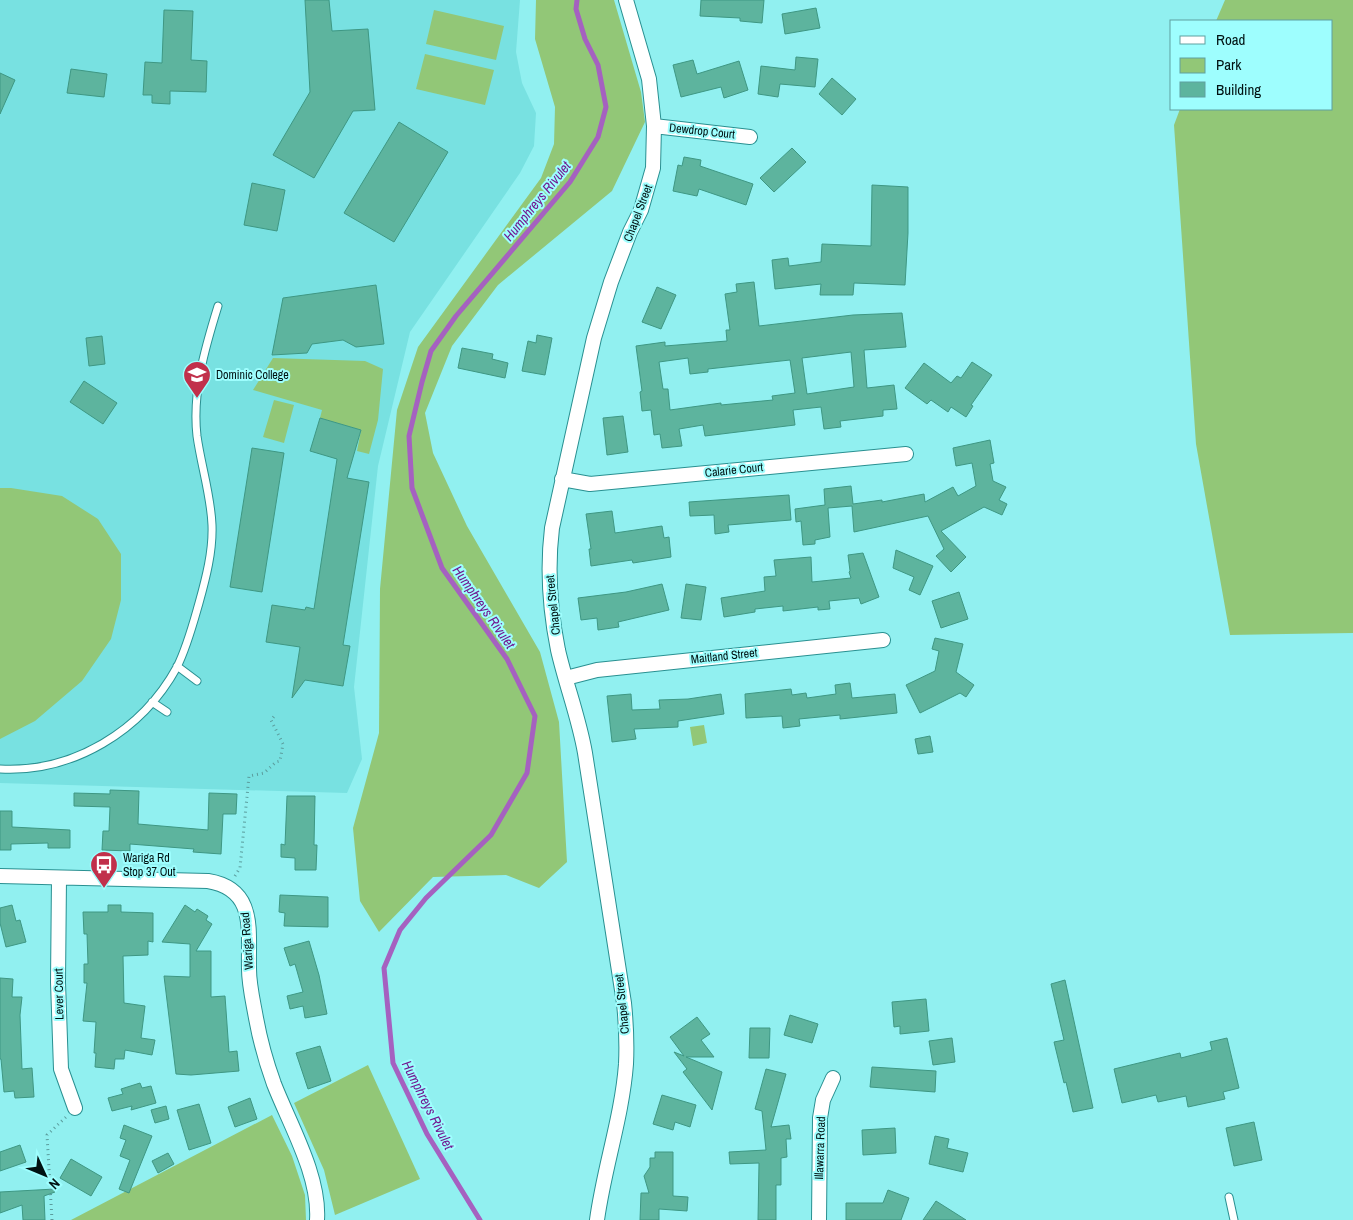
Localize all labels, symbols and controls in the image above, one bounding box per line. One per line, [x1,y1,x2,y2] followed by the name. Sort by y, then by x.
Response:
[1170,20,1333,110] legend
[1216,29,1245,50] text: Road
[1216,54,1242,75] text: Park
[1216,79,1261,100] text: Building
[668,120,736,142] street label: Dewdrop Court
[499,157,575,245] water label: Humphreys Rivulet
[620,182,656,244] street label: Chapel Street
[182,360,212,399] school or university icon: Dominic College
[216,367,289,383] place label: Dominic College
[704,459,764,481] street label: Calarie Court
[449,562,520,653] water label: Humphreys Rivulet
[542,574,564,636] street label: Chapel Street
[690,645,758,667] street label: Maitland Street
[89,850,119,889] bus stop icon: Wariga Rd Stop 37 Out
[123,850,176,880] place label: Wariga Rd Stop 37 Out
[237,912,257,970] street label: Wariga Road
[51,968,67,1020] street label: Lever Court
[611,973,633,1035] street label: Chapel Street
[398,1057,459,1153] water label: Humphreys Rivulet
[811,1116,829,1180] street label: Illawarra Road
[20,1150,70,1200] north arrow
[45,1175,64,1193] text: N

